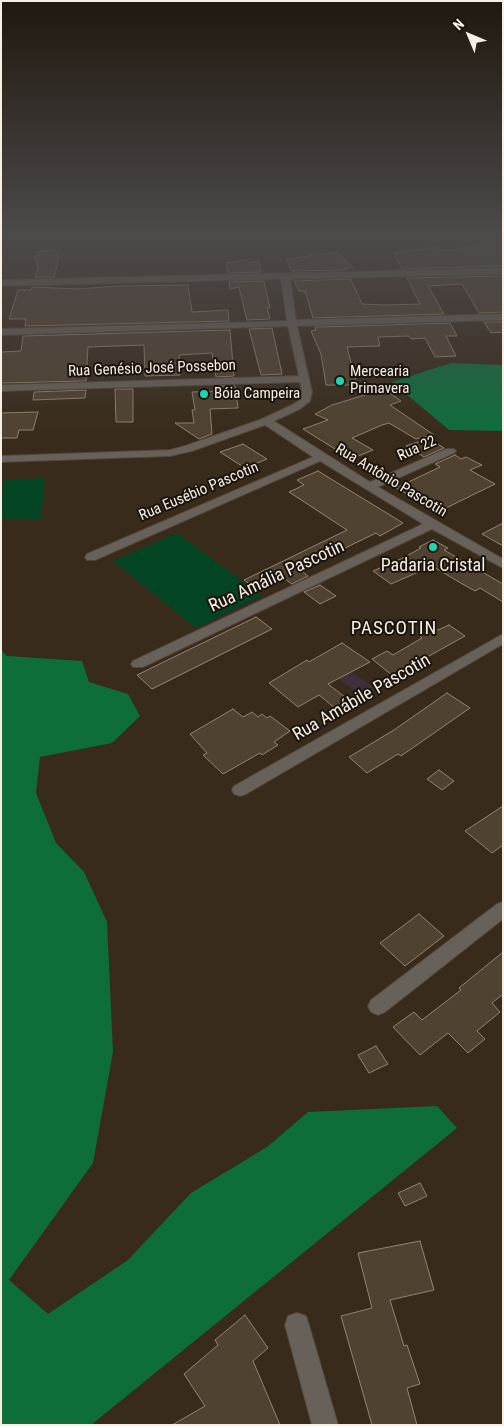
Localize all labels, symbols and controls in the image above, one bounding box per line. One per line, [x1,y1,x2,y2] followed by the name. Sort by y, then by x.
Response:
[444,10,494,60] north arrow
[450,16,467,33] text: N
[68,357,236,381] street label: Rua Genésio José Possebon
[350,363,410,398] place label: Mercearia Primavera
[334,375,346,387] marker: Mercearia Primavera
[214,385,300,403] place label: Bóia Campeira
[198,388,210,400] marker: Bóia Campeira
[395,433,439,465] street label: Rua 22
[332,441,450,521] street label: Rua Antônio Pascotin
[137,459,261,525] street label: Rua Eusébio Pascotin
[206,536,348,618] street label: Rua Amália Pascotin
[427,541,439,553] marker: Padaria Cristal
[381,555,485,577] place label: Padaria Cristal
[350,618,438,640] district label: PASCOTIN
[289,650,435,746] street label: Rua Amábile Pascotin

